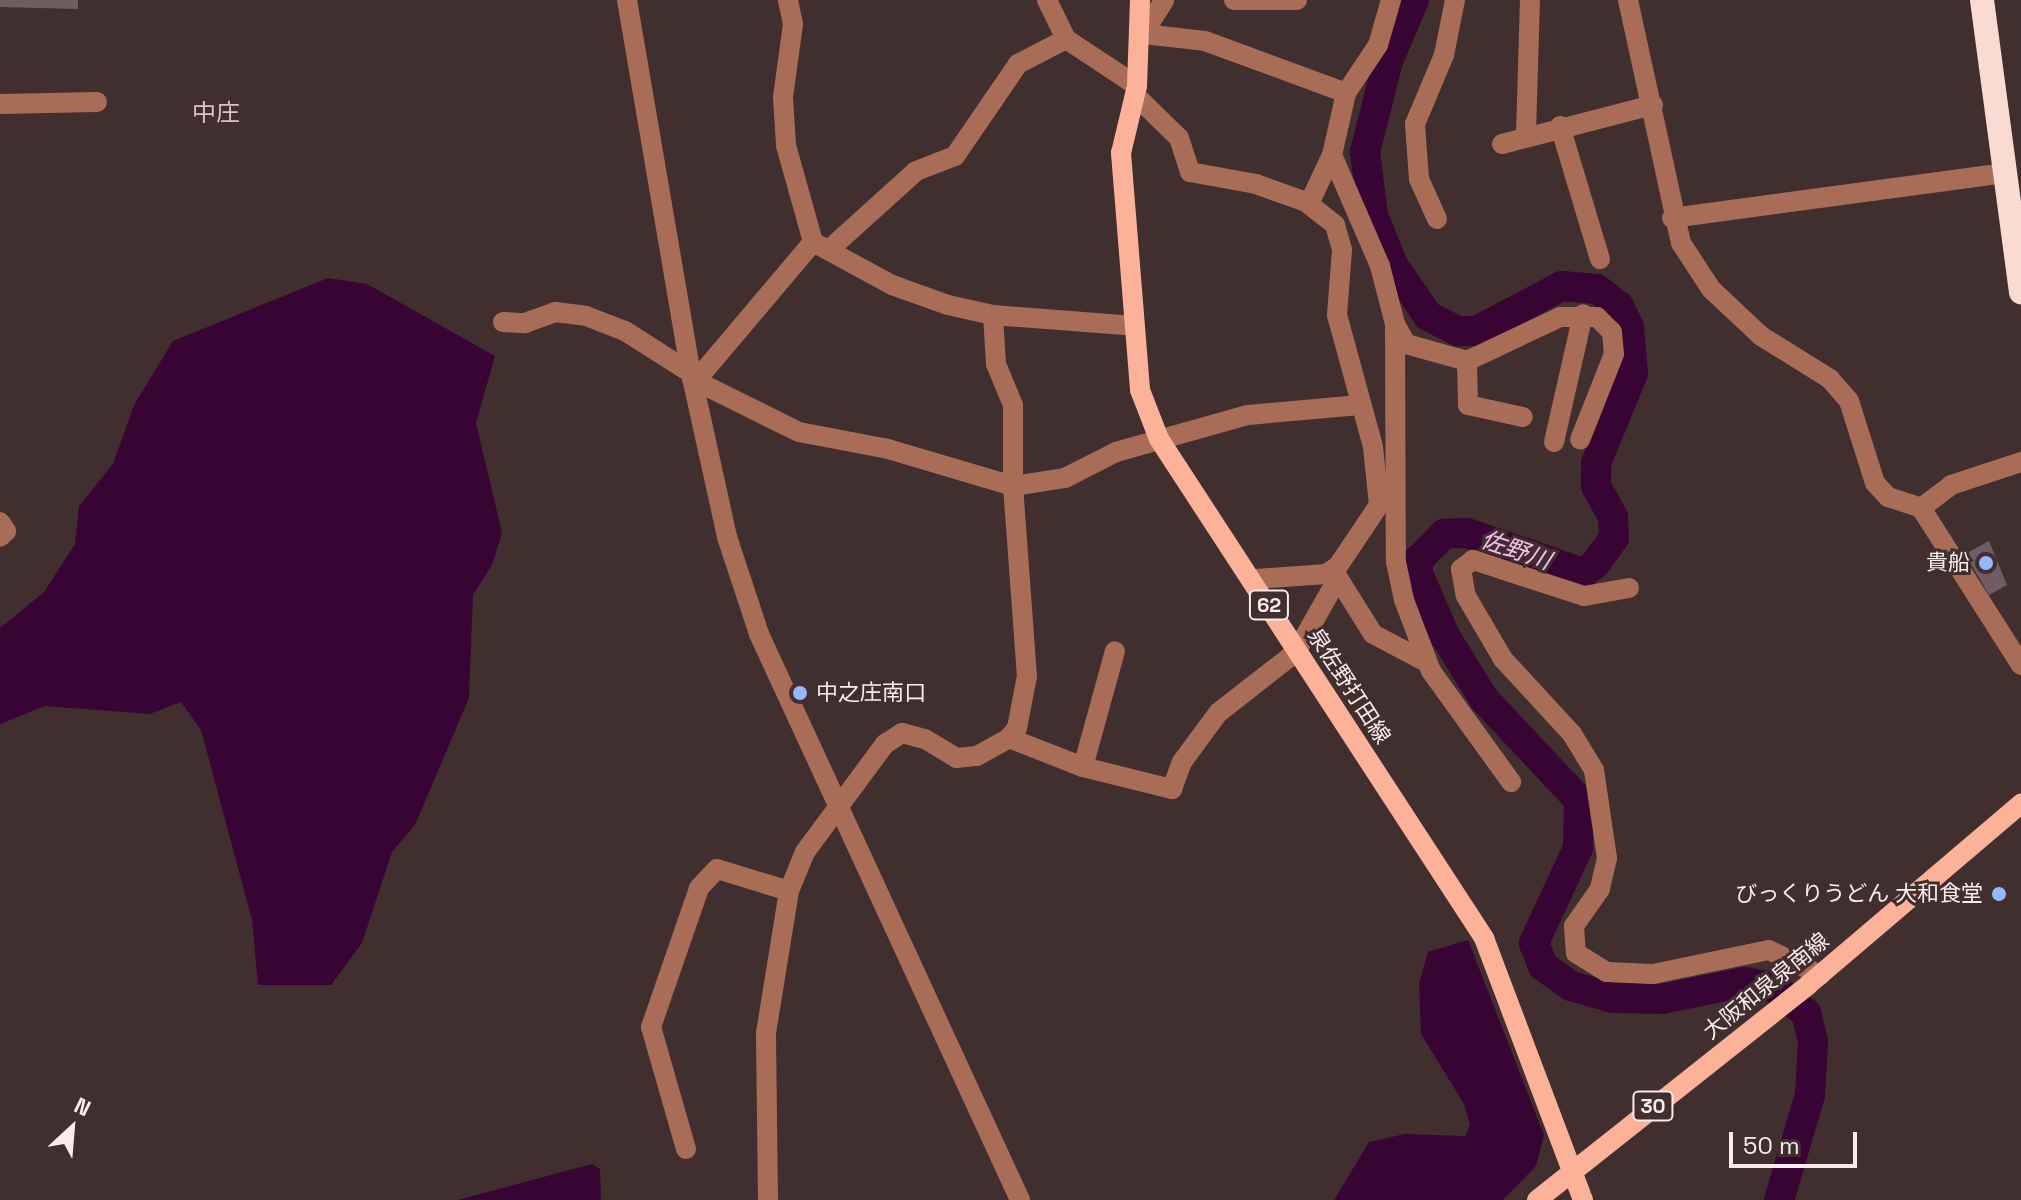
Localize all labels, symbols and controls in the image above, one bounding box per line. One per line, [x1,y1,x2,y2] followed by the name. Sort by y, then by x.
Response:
[192,99,240,127] district label: 中庄
[1477,525,1555,575] water label: 佐野川
[1926,550,1970,576] place label: 貴船
[1977,554,1995,572] marker: 貴船
[1247,589,1291,621] road number: 62
[1302,623,1396,749] street label: 泉佐野打田線
[816,680,926,706] place label: 中之庄南口
[791,684,809,702] marker: 中之庄南口
[1735,881,1983,907] place label: びっくりうどん 大和食堂
[1990,885,2008,903] marker: びっくりうどん 大和食堂
[1698,927,1834,1045] street label: 大阪和泉泉南線
[32,1088,112,1168] north arrow
[1631,1090,1675,1122] road number: 30
[70,1091,95,1122] text: N
[1733,1116,1861,1166] scale bar
[1743,1130,1800,1161] text: 50 m

